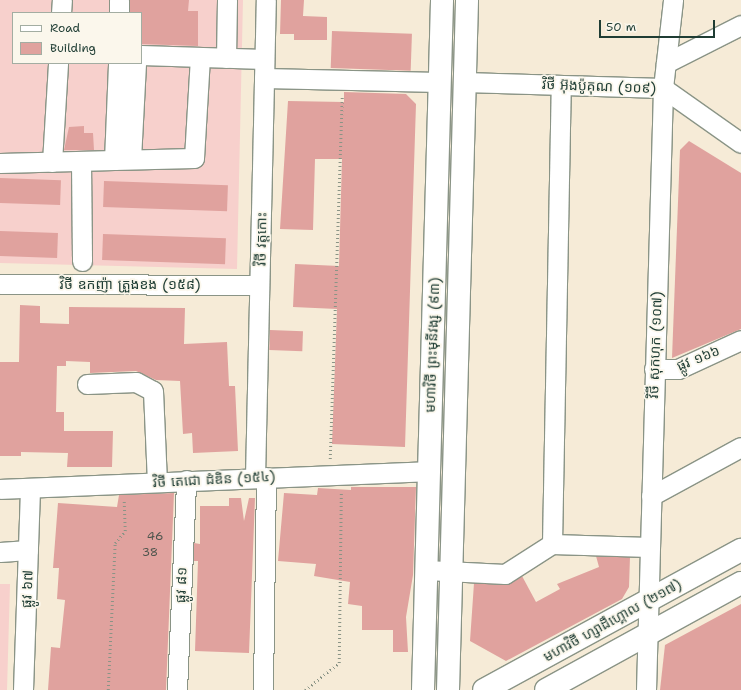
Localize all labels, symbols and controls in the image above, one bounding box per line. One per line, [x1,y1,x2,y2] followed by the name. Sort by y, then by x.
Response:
[12,12,142,64] legend
[601,12,717,38] scale bar
[606,19,636,35] text: 50 m
[50,20,80,36] text: Road
[50,40,96,56] text: Building
[542,76,656,96] street label: វិថី អ៊ុងប៉ូគុណ (១០៩)
[252,212,270,266] street label: វិថី វត្តកោះ
[59,276,201,292] street label: វិថី ឧកញ៉ា ត្រួងខង (១៥៨)
[421,277,443,413] street label: មហាវិថី ព្រះមុនីវង្ស (៩៣)
[645,291,665,399] street label: វិថី សុកហុក (១០៧)
[674,342,722,374] street label: ផ្លូវ ១៦៦
[152,467,276,491] street label: វិថី តេជោ ដំឌិន (១៥៤)
[147,530,163,544] house number: 46
[142,546,158,560] house number: 38
[172,567,190,603] street label: ផ្លូវ ៨១
[18,570,36,608] street label: ផ្លូវ ៦៧
[540,575,684,665] street label: មហាវិថី ហ្សាដឹហ្គោល (២១៧)

